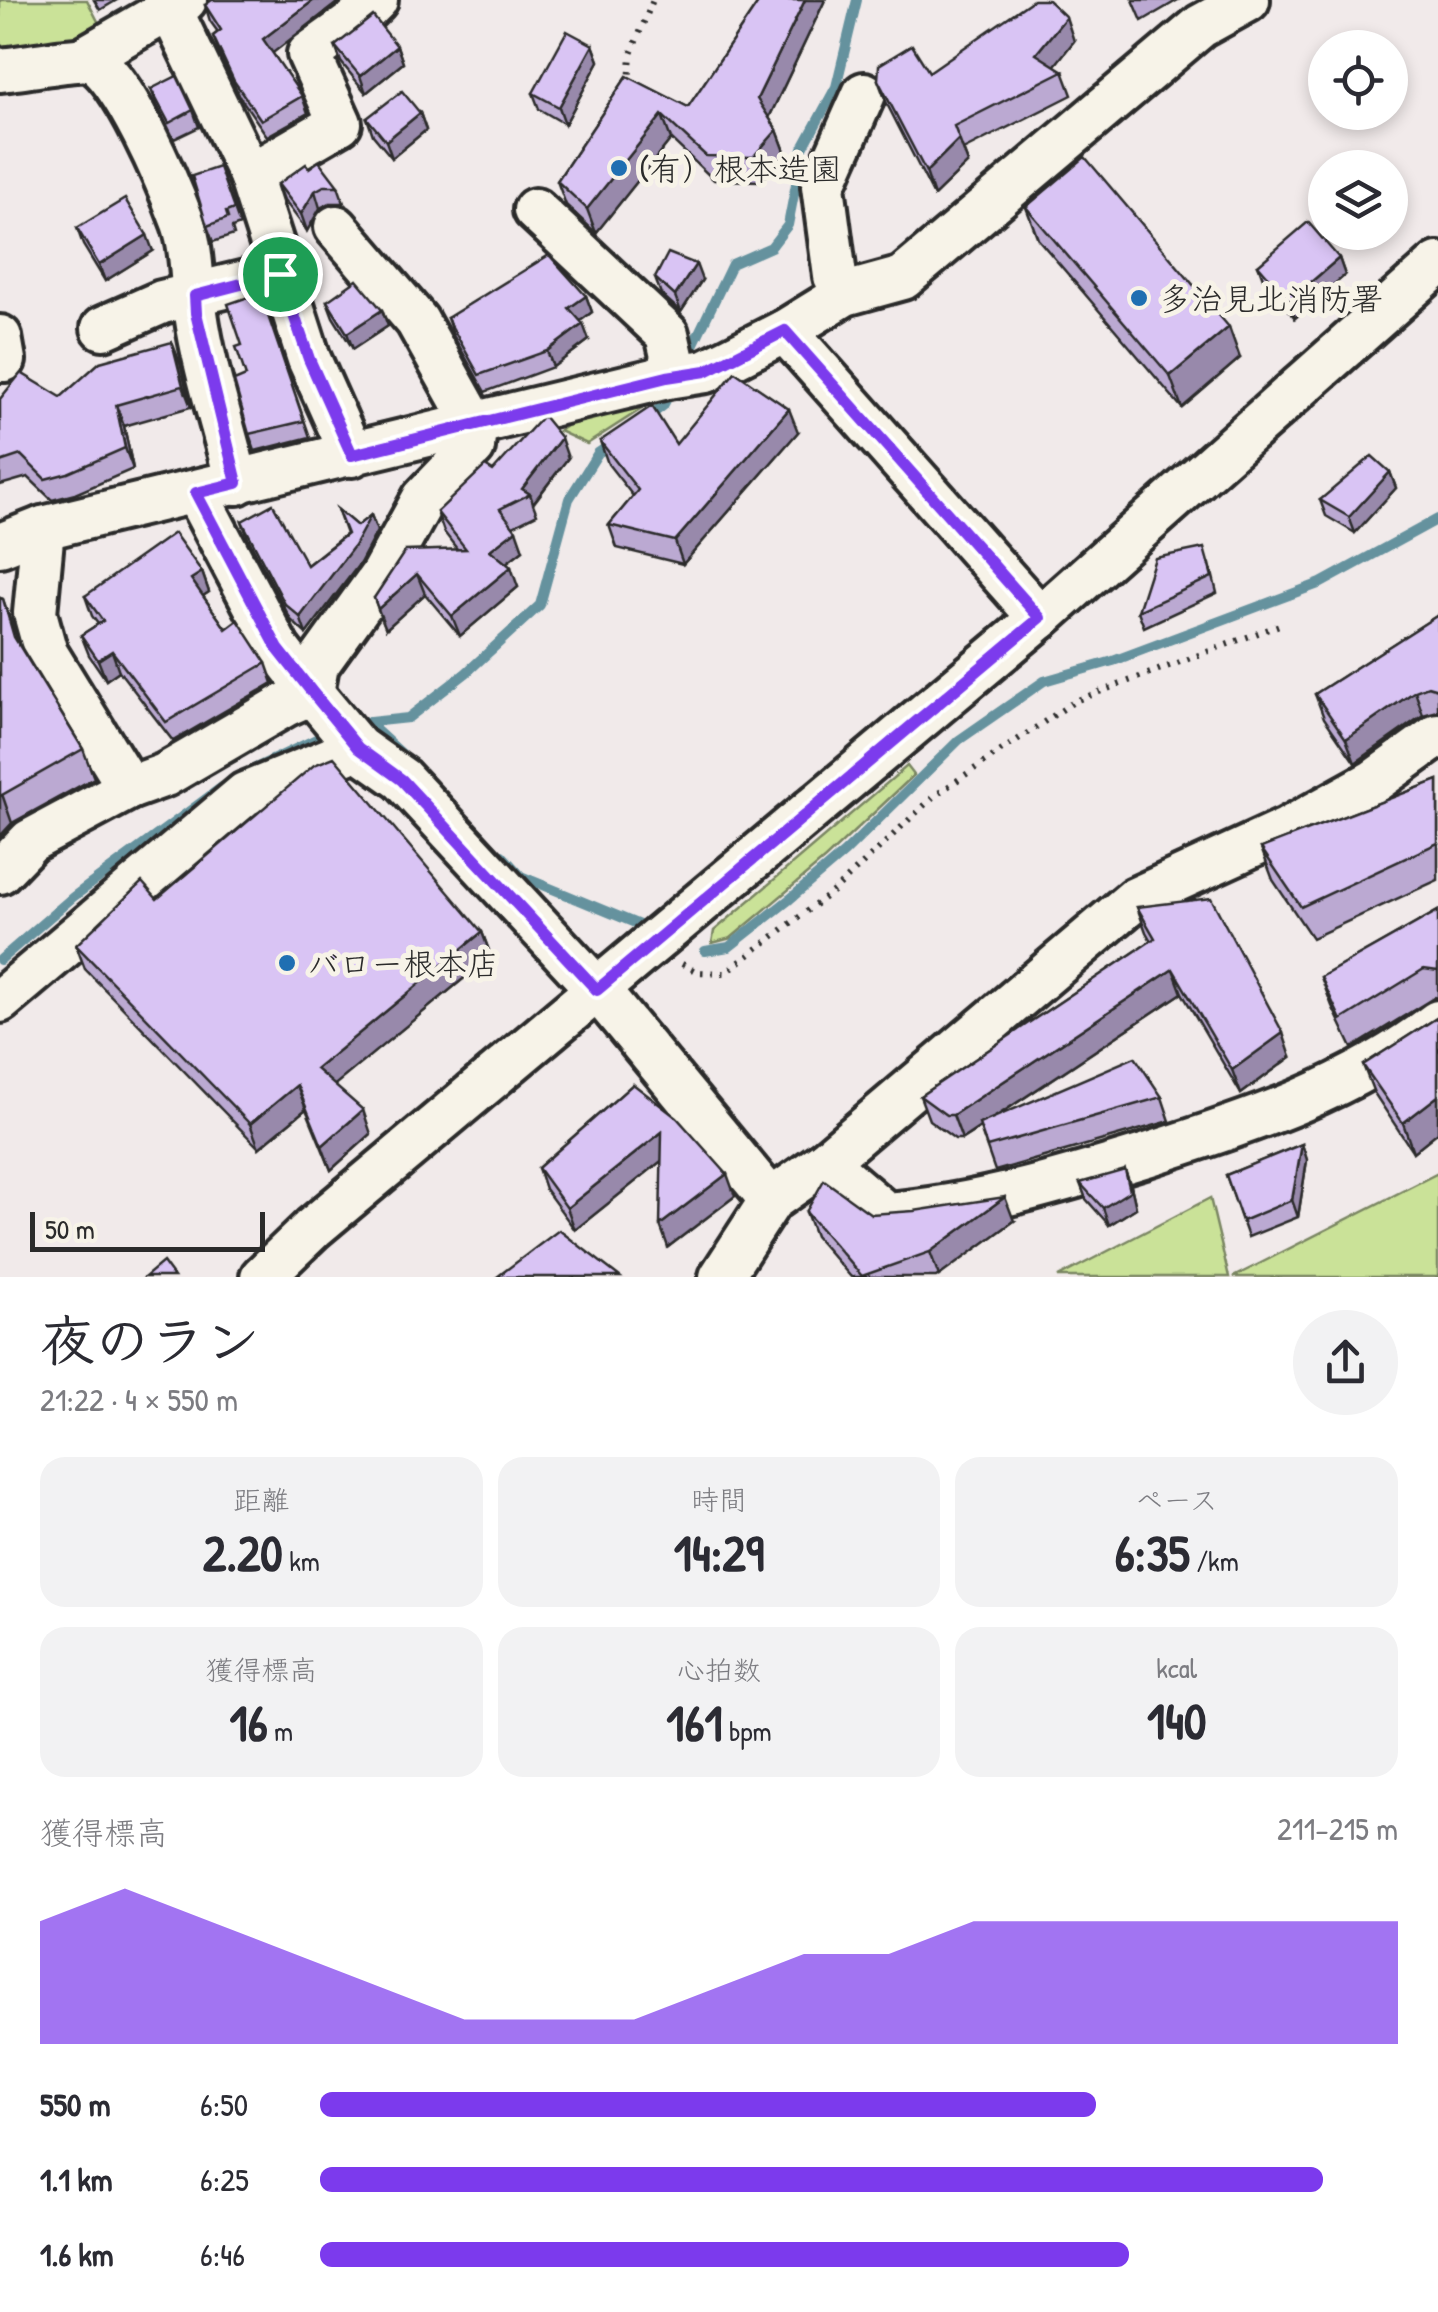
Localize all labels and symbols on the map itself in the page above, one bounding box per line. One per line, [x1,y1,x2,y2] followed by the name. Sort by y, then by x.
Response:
[639,147,842,190] place label: (有）根本造園
[608,157,630,179] marker: (有）根本造園
[238,232,323,317] pin
[1159,277,1383,320] place label: 多治見北消防署
[1128,287,1150,309] marker: 多治見北消防署
[307,942,499,985] place label: バロー根本店
[276,952,298,974] marker: バロー根本店
[30,1207,265,1252] scale bar

